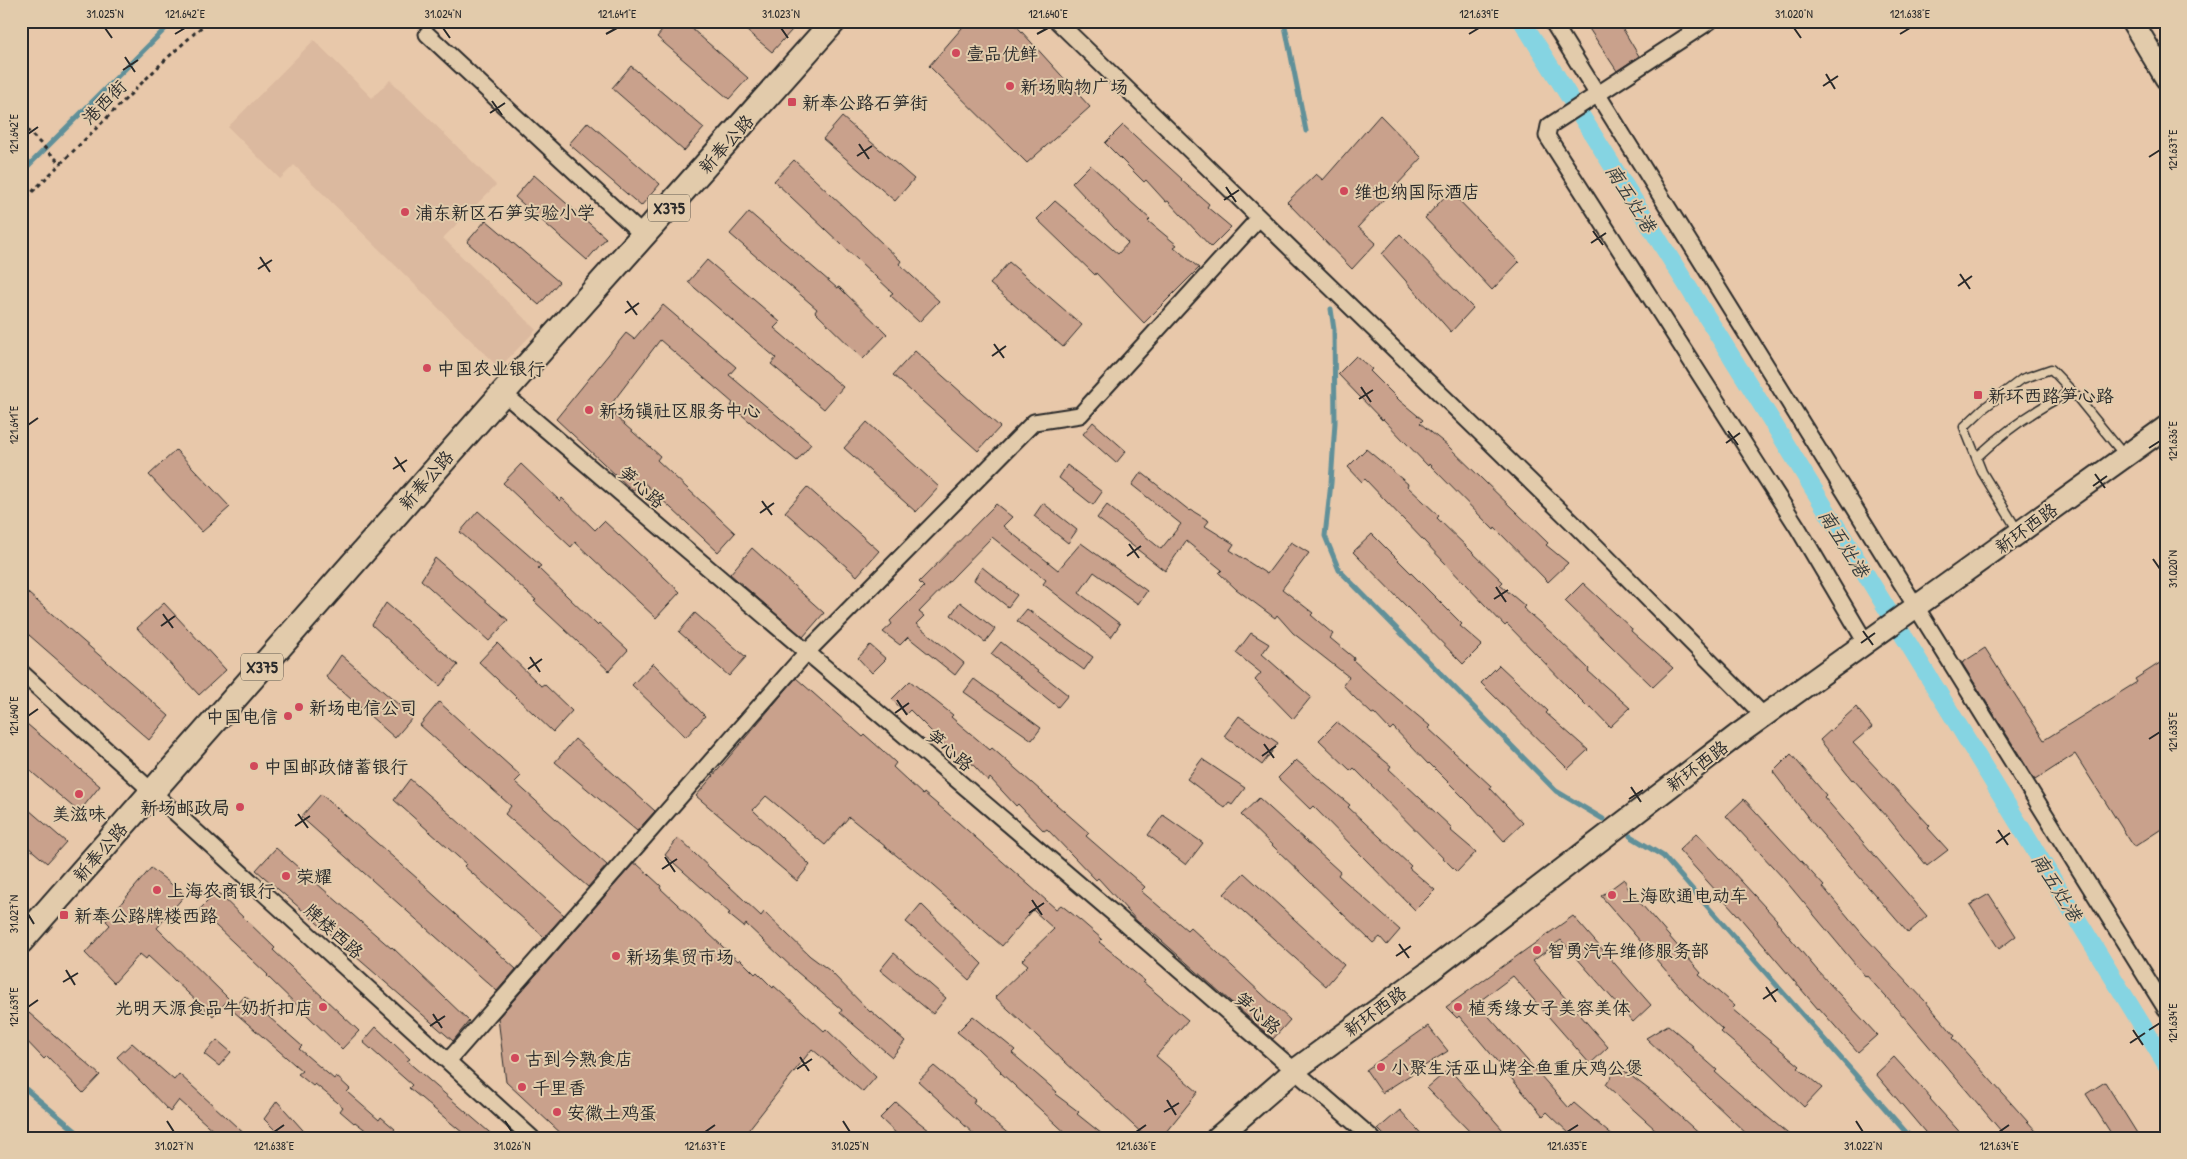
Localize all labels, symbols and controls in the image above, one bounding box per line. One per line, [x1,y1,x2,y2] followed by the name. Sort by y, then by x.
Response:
[86,5,124,22] text: 31.025°N
[165,5,206,22] text: 121.642°E
[425,5,461,22] text: 31.024°N
[598,5,637,22] text: 121.641°E
[762,5,800,22] text: 31.023°N
[1028,5,1069,22] text: 121.640°E
[1459,5,1499,22] text: 121.639°E
[1775,5,1813,22] text: 31.020°N
[1890,5,1931,22] text: 121.638°E
[966,41,1038,66] place label: 壹品优鲜
[950,47,962,59] marker: 壹品优鲜
[76,74,132,130] street label: 港西街
[1020,74,1128,99] place label: 新场购物广场
[1004,80,1016,92] marker: 新场购物广场
[802,90,928,115] place label: 新奉公路石笋街
[786,96,798,108] marker: 新奉公路石笋街
[693,109,759,179] street label: 新奉公路
[5,113,22,154] text: 121.642°E
[2164,129,2181,171] text: 121.637°E
[1600,159,1663,239] water label: 南五灶港
[1354,179,1480,204] place label: 维也纳国际酒店
[1338,185,1350,197] marker: 维也纳国际酒店
[648,194,690,222] road number: X375
[415,200,595,225] place label: 浦东新区石笋实验小学
[399,206,411,218] marker: 浦东新区石笋实验小学
[437,356,545,381] place label: 中国农业银行
[421,362,433,374] marker: 中国农业银行
[1988,383,2114,408] place label: 新环西路笋心路
[1972,389,1984,401] marker: 新环西路笋心路
[599,398,761,423] place label: 新场镇社区服务中心
[583,404,595,416] marker: 新场镇社区服务中心
[5,405,22,444] text: 121.641°E
[2164,420,2181,461] text: 121.636°E
[393,445,459,515] street label: 新奉公路
[613,460,671,514] street label: 笋心路
[1990,497,2062,559] street label: 新环西路
[1813,504,1876,584] water label: 南五灶港
[2164,550,2181,588] text: 31.020°N
[241,654,283,680] road number: X375
[5,695,22,736] text: 121.640°E
[309,695,417,720] place label: 新场电信公司
[293,701,305,713] marker: 新场电信公司
[206,704,278,729] place label: 中国电信
[282,710,294,722] marker: 中国电信
[2164,711,2181,752] text: 121.635°E
[921,723,979,777] street label: 笋心路
[1661,734,1733,798] street label: 新环西路
[264,754,408,779] place label: 中国邮政储蓄银行
[248,760,260,772] marker: 中国邮政储蓄银行
[73,788,85,800] marker: 美滋味
[140,795,230,820] place label: 新场邮政局
[52,801,106,826] place label: 美滋味
[234,801,246,813] marker: 新场邮政局
[67,817,133,887] street label: 新奉公路
[2026,848,2089,928] water label: 南五灶港
[296,864,332,889] place label: 荣耀
[280,870,292,882] marker: 荣耀
[167,878,275,903] place label: 上海农商银行
[1622,883,1748,908] place label: 上海欧通电动车
[151,884,163,896] marker: 上海农商银行
[1606,889,1618,901] marker: 上海欧通电动车
[5,895,22,933] text: 31.027°N
[299,898,369,964] street label: 牌楼西路
[74,903,218,928] place label: 新奉公路牌楼西路
[58,909,70,921] marker: 新奉公路牌楼西路
[1547,938,1709,963] place label: 智勇汽车维修服务部
[626,944,734,969] place label: 新场集贸市场
[1531,944,1543,956] marker: 智勇汽车维修服务部
[610,950,622,962] marker: 新场集贸市场
[1339,980,1411,1042] street label: 新环西路
[1229,986,1287,1040] street label: 笋心路
[5,987,22,1027] text: 121.639°E
[115,995,313,1020] place label: 光明天源食品牛奶折扣店
[1468,995,1630,1020] place label: 植秀缘女子美容美体
[317,1001,329,1013] marker: 光明天源食品牛奶折扣店
[1452,1001,1464,1013] marker: 植秀缘女子美容美体
[2164,1002,2181,1043] text: 121.634°E
[525,1046,633,1071] place label: 古到今熟食店
[509,1052,521,1064] marker: 古到今熟食店
[1391,1055,1643,1080] place label: 小聚生活巫山烤全鱼重庆鸡公煲
[1375,1061,1387,1073] marker: 小聚生活巫山烤全鱼重庆鸡公煲
[532,1075,586,1100] place label: 千里香
[516,1081,528,1093] marker: 千里香
[567,1100,657,1125] place label: 安徽土鸡蛋
[551,1106,563,1118] marker: 安徽土鸡蛋
[155,1137,193,1154] text: 31.027°N
[254,1137,295,1154] text: 121.638°E
[493,1137,531,1154] text: 31.026°N
[684,1137,726,1154] text: 121.637°E
[831,1137,869,1154] text: 31.025°N
[1116,1137,1157,1154] text: 121.636°E
[1547,1137,1588,1154] text: 121.635°E
[1844,1137,1882,1154] text: 31.022°N
[1979,1137,2020,1154] text: 121.634°E

